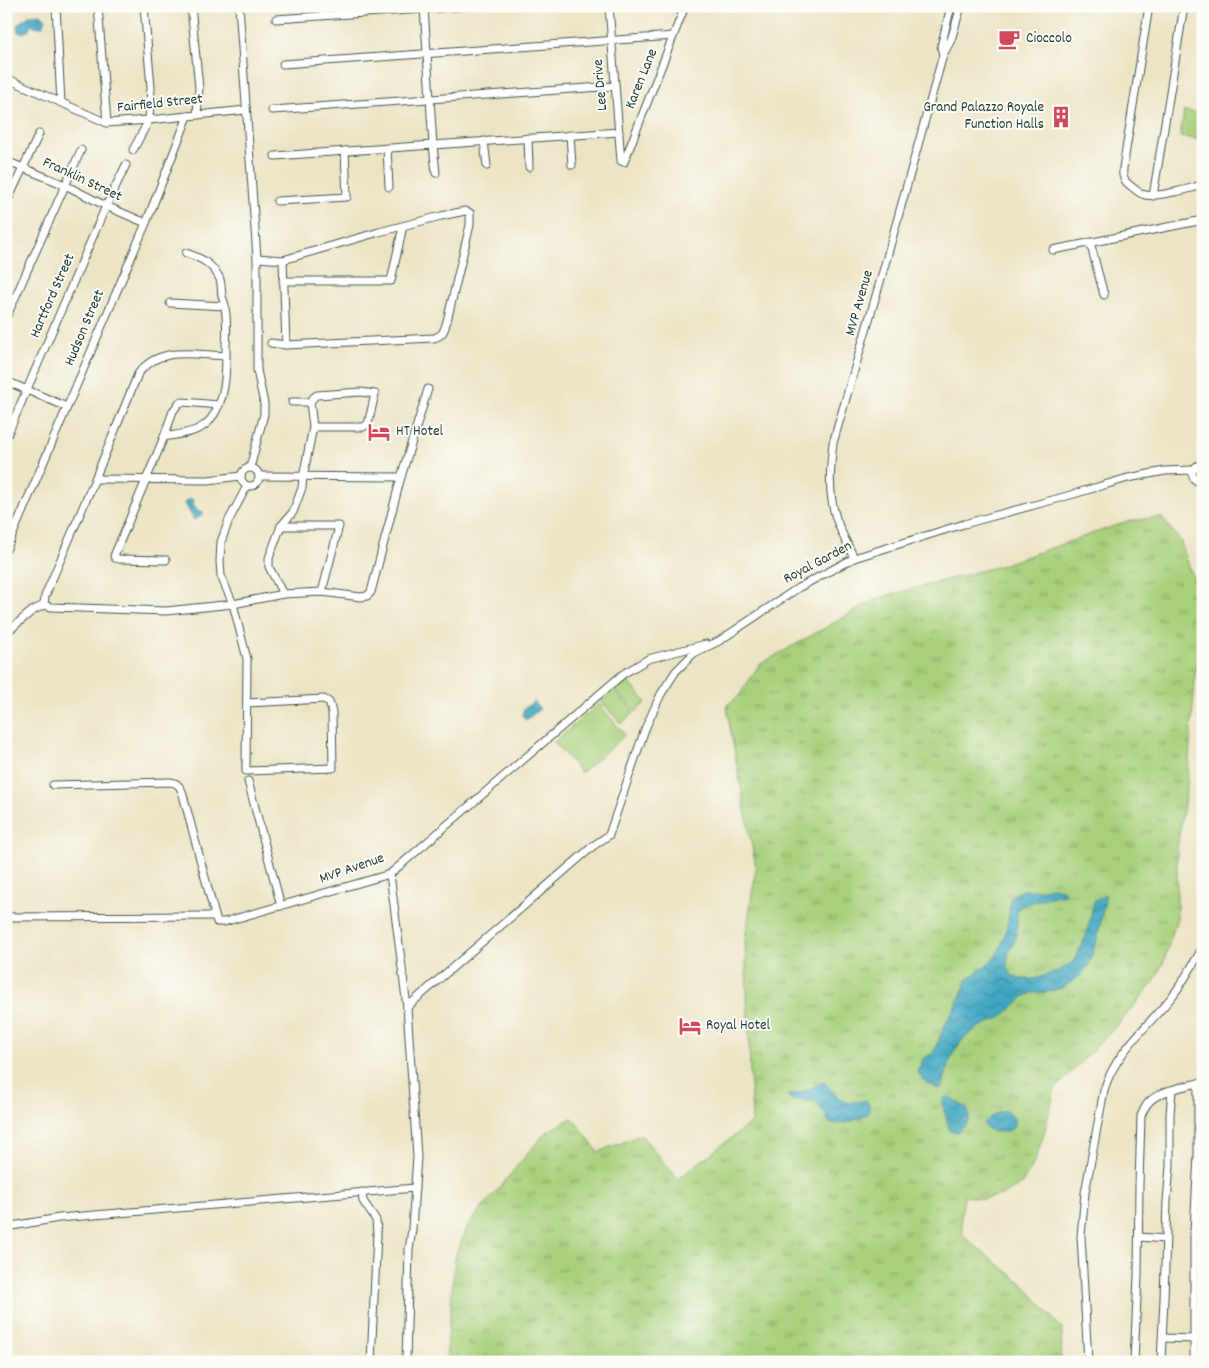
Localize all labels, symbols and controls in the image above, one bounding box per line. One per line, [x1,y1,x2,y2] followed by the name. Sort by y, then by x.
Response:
[996,26,1022,52] cafe icon: Cioccolo
[1026,28,1072,50] place label: Cioccolo
[620,45,664,112] street label: Karen Lane
[588,58,614,112] street label: Lee Drive
[116,89,204,119] street label: Fairfield Street
[923,97,1044,136] place label: Grand Palazzo Royale Function Halls
[1048,104,1074,130] building icon: Grand Palazzo Royale Function Halls
[39,152,126,208] street label: Franklin Street
[25,250,82,342] street label: Hartford Street
[840,267,880,338] street label: MVP Avenue
[59,286,111,370] street label: Hudson Street
[366,419,392,445] hotel icon: HT Hotel
[396,421,444,443] place label: HT Hotel
[780,536,856,590] street label: Royal Garden
[317,848,388,890] street label: MVP Avenue
[677,1013,703,1039] hotel icon: Royal Hotel
[706,1015,771,1037] place label: Royal Hotel

